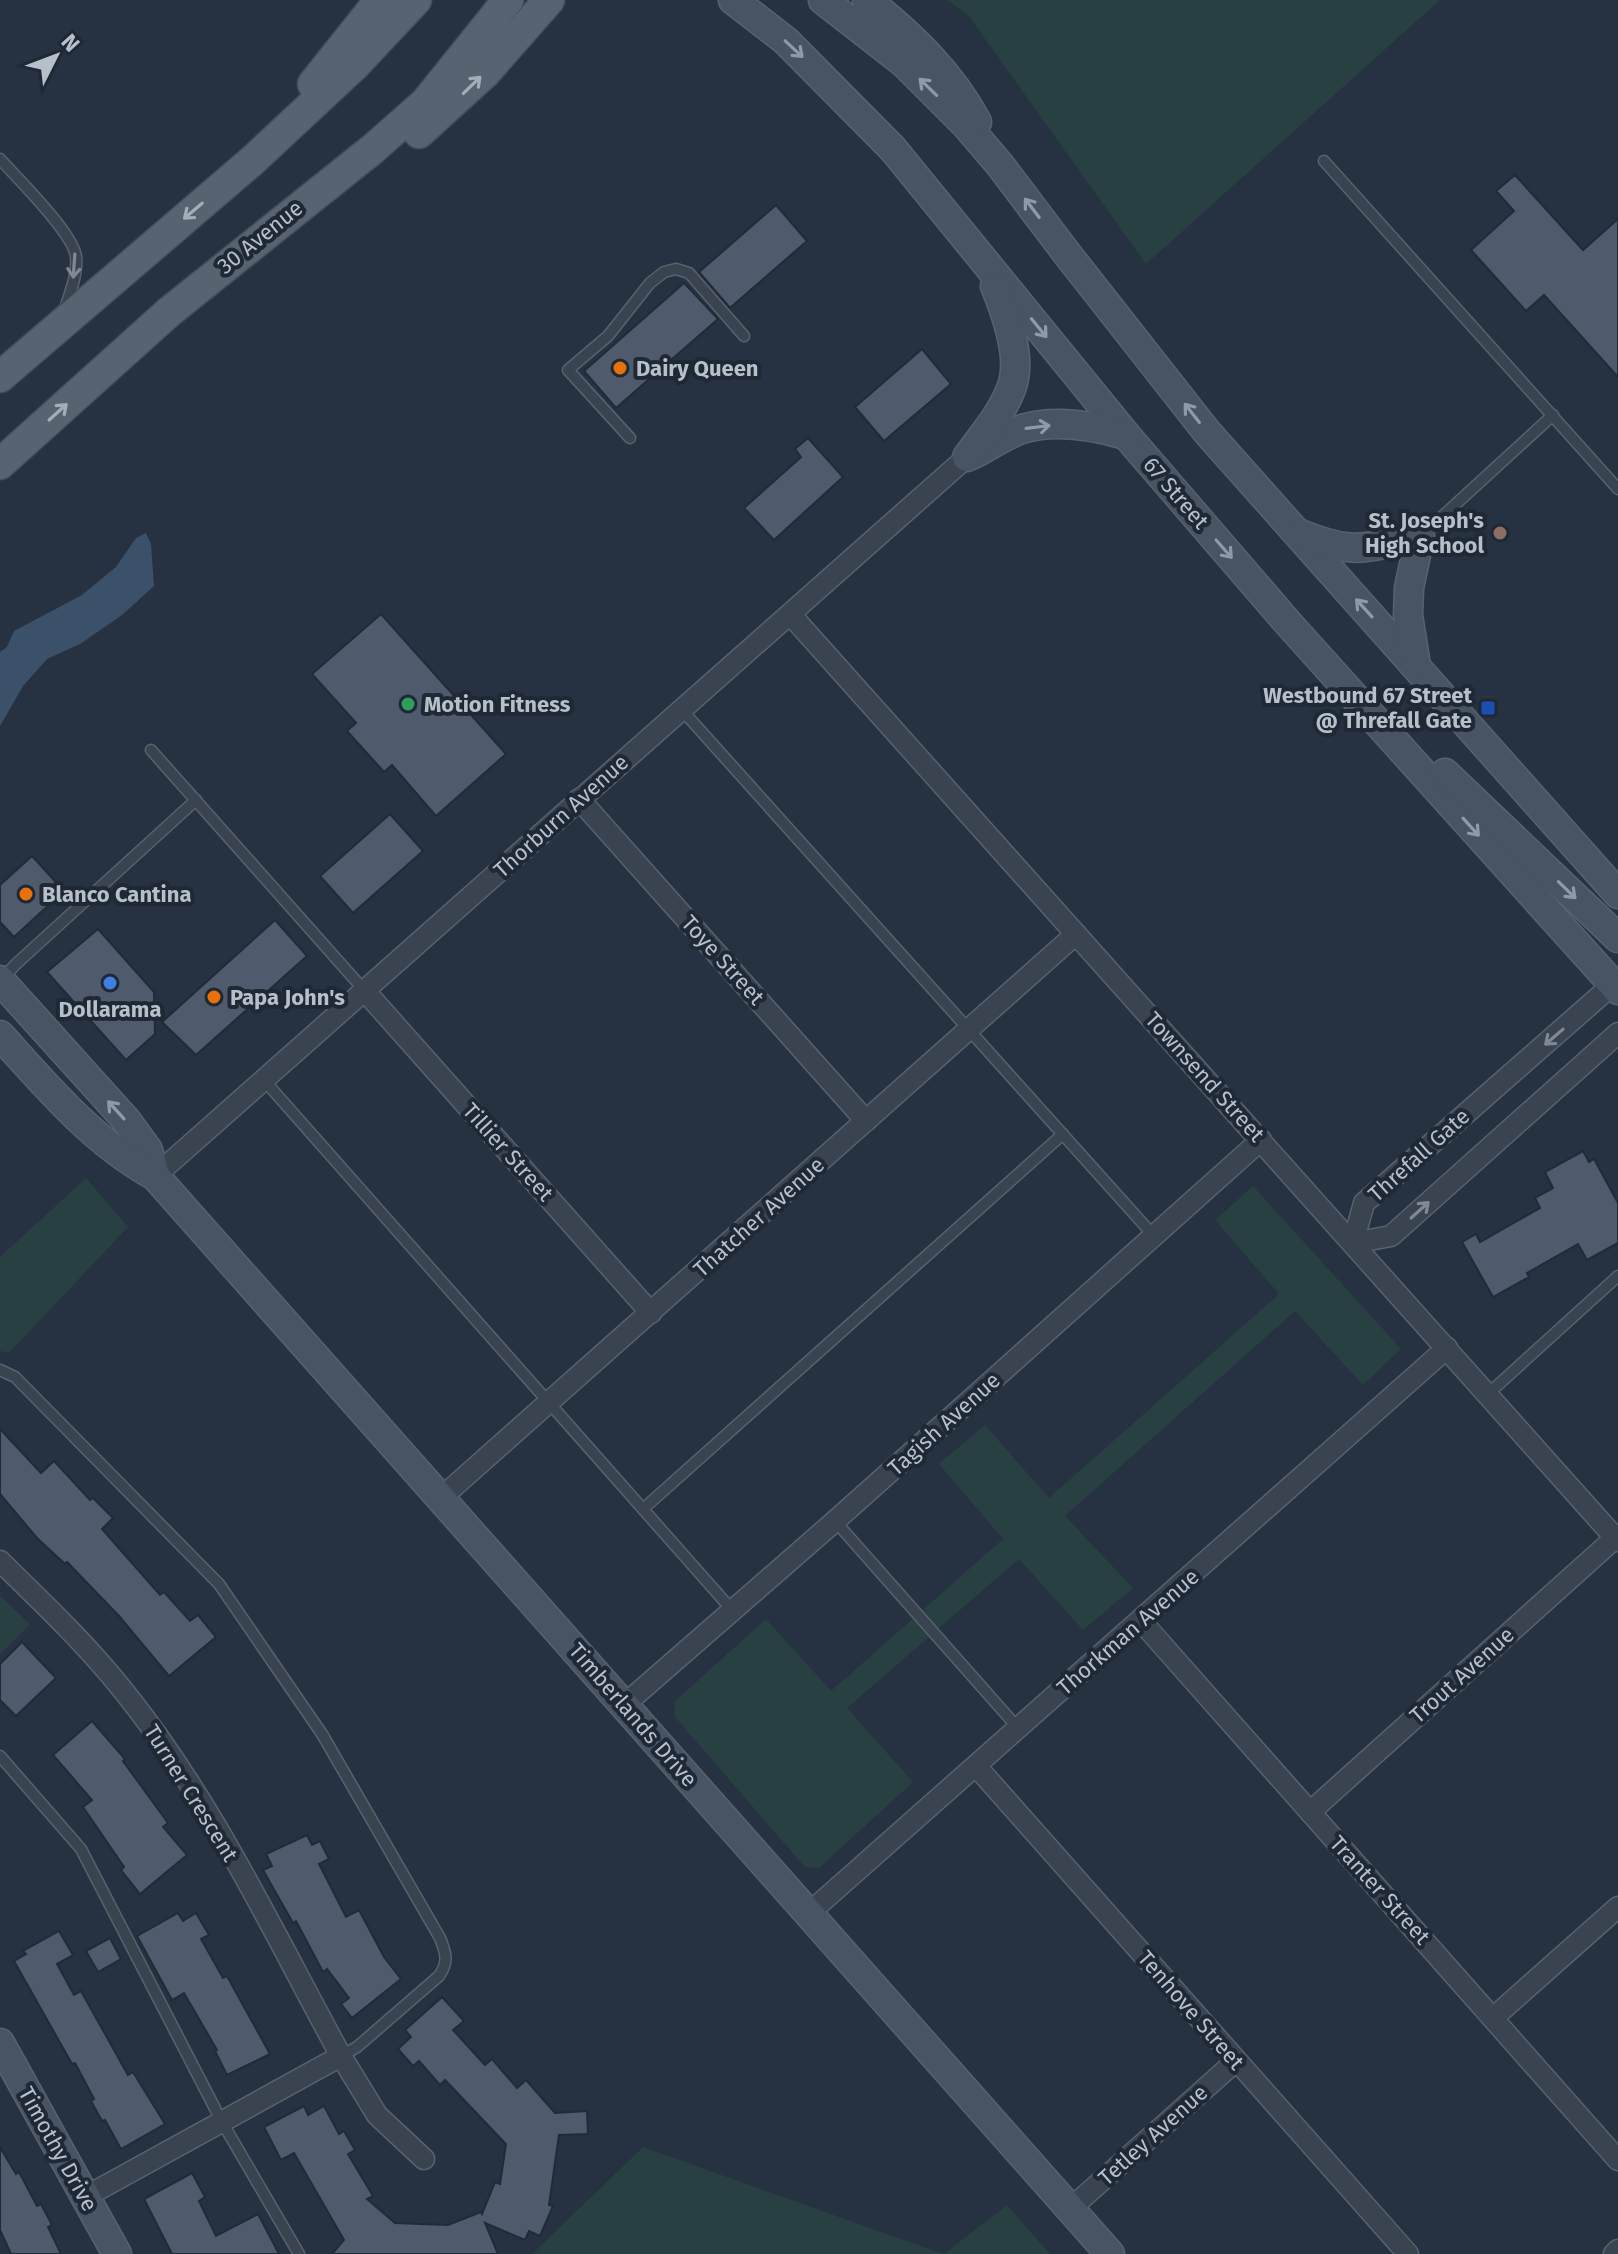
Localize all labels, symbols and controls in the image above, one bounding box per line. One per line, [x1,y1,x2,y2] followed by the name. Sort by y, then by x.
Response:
[16,16,96,96] north arrow
[56,28,85,57] text: N
[784,39,804,58] one-way arrow
[462,75,482,94] one-way arrow
[919,78,938,97] one-way arrow
[212,194,308,280] street label: 30 Avenue
[1024,198,1041,219] one-way arrow
[183,202,203,220] one-way arrow
[66,253,81,279] one-way arrow
[1030,317,1048,338] one-way arrow
[636,355,759,382] place label: Dairy Queen
[611,359,629,377] marker: Dairy Queen
[47,403,68,422] one-way arrow
[1183,403,1201,424] one-way arrow
[1025,420,1051,435] one-way arrow
[1137,452,1215,535] street label: 67 Street
[1365,507,1484,559] place label: St. Joseph's High School
[1491,524,1509,542] marker: St. Joseph's High School
[1215,538,1233,558] one-way arrow
[1355,599,1373,619] one-way arrow
[1263,682,1472,734] place label: Westbound 67 Street @ Threfall Gate
[424,691,571,718] place label: Motion Fitness
[399,695,417,713] marker: Motion Fitness
[1479,699,1497,717] marker: Westbound 67 Street @ Threfall Gate
[488,749,634,883] street label: Thorburn Avenue
[1461,817,1480,837] one-way arrow
[1557,880,1576,899] one-way arrow
[42,881,192,908] place label: Blanco Cantina
[17,885,35,903] marker: Blanco Cantina
[676,910,770,1010] street label: Toye Street
[101,974,119,992] marker: Dollarama
[230,984,345,1011] place label: Papa John's
[205,988,223,1006] marker: Papa John's
[59,996,161,1023] place label: Dollarama
[1140,1006,1270,1148] street label: Townsend Street
[1545,1027,1565,1045] one-way arrow
[457,1097,559,1207] street label: Tillier Street
[108,1100,126,1120] one-way arrow
[1363,1103,1475,1207] street label: Threfall Gate
[688,1151,830,1283] street label: Thatcher Avenue
[1410,1201,1430,1219] one-way arrow
[882,1367,1006,1481] street label: Tagish Avenue
[1051,1563,1205,1701] street label: Thorkman Avenue
[1404,1621,1520,1729] street label: Trout Avenue
[563,1637,703,1793] street label: Timberlands Drive
[138,1720,244,1866] street label: Turner Crescent
[1324,1830,1436,1950] street label: Tranter Street
[1132,1945,1250,2075] street label: Tenhove Street
[1093,2079,1213,2191] street label: Tetley Avenue
[13,2082,103,2216] street label: Timothy Drive

